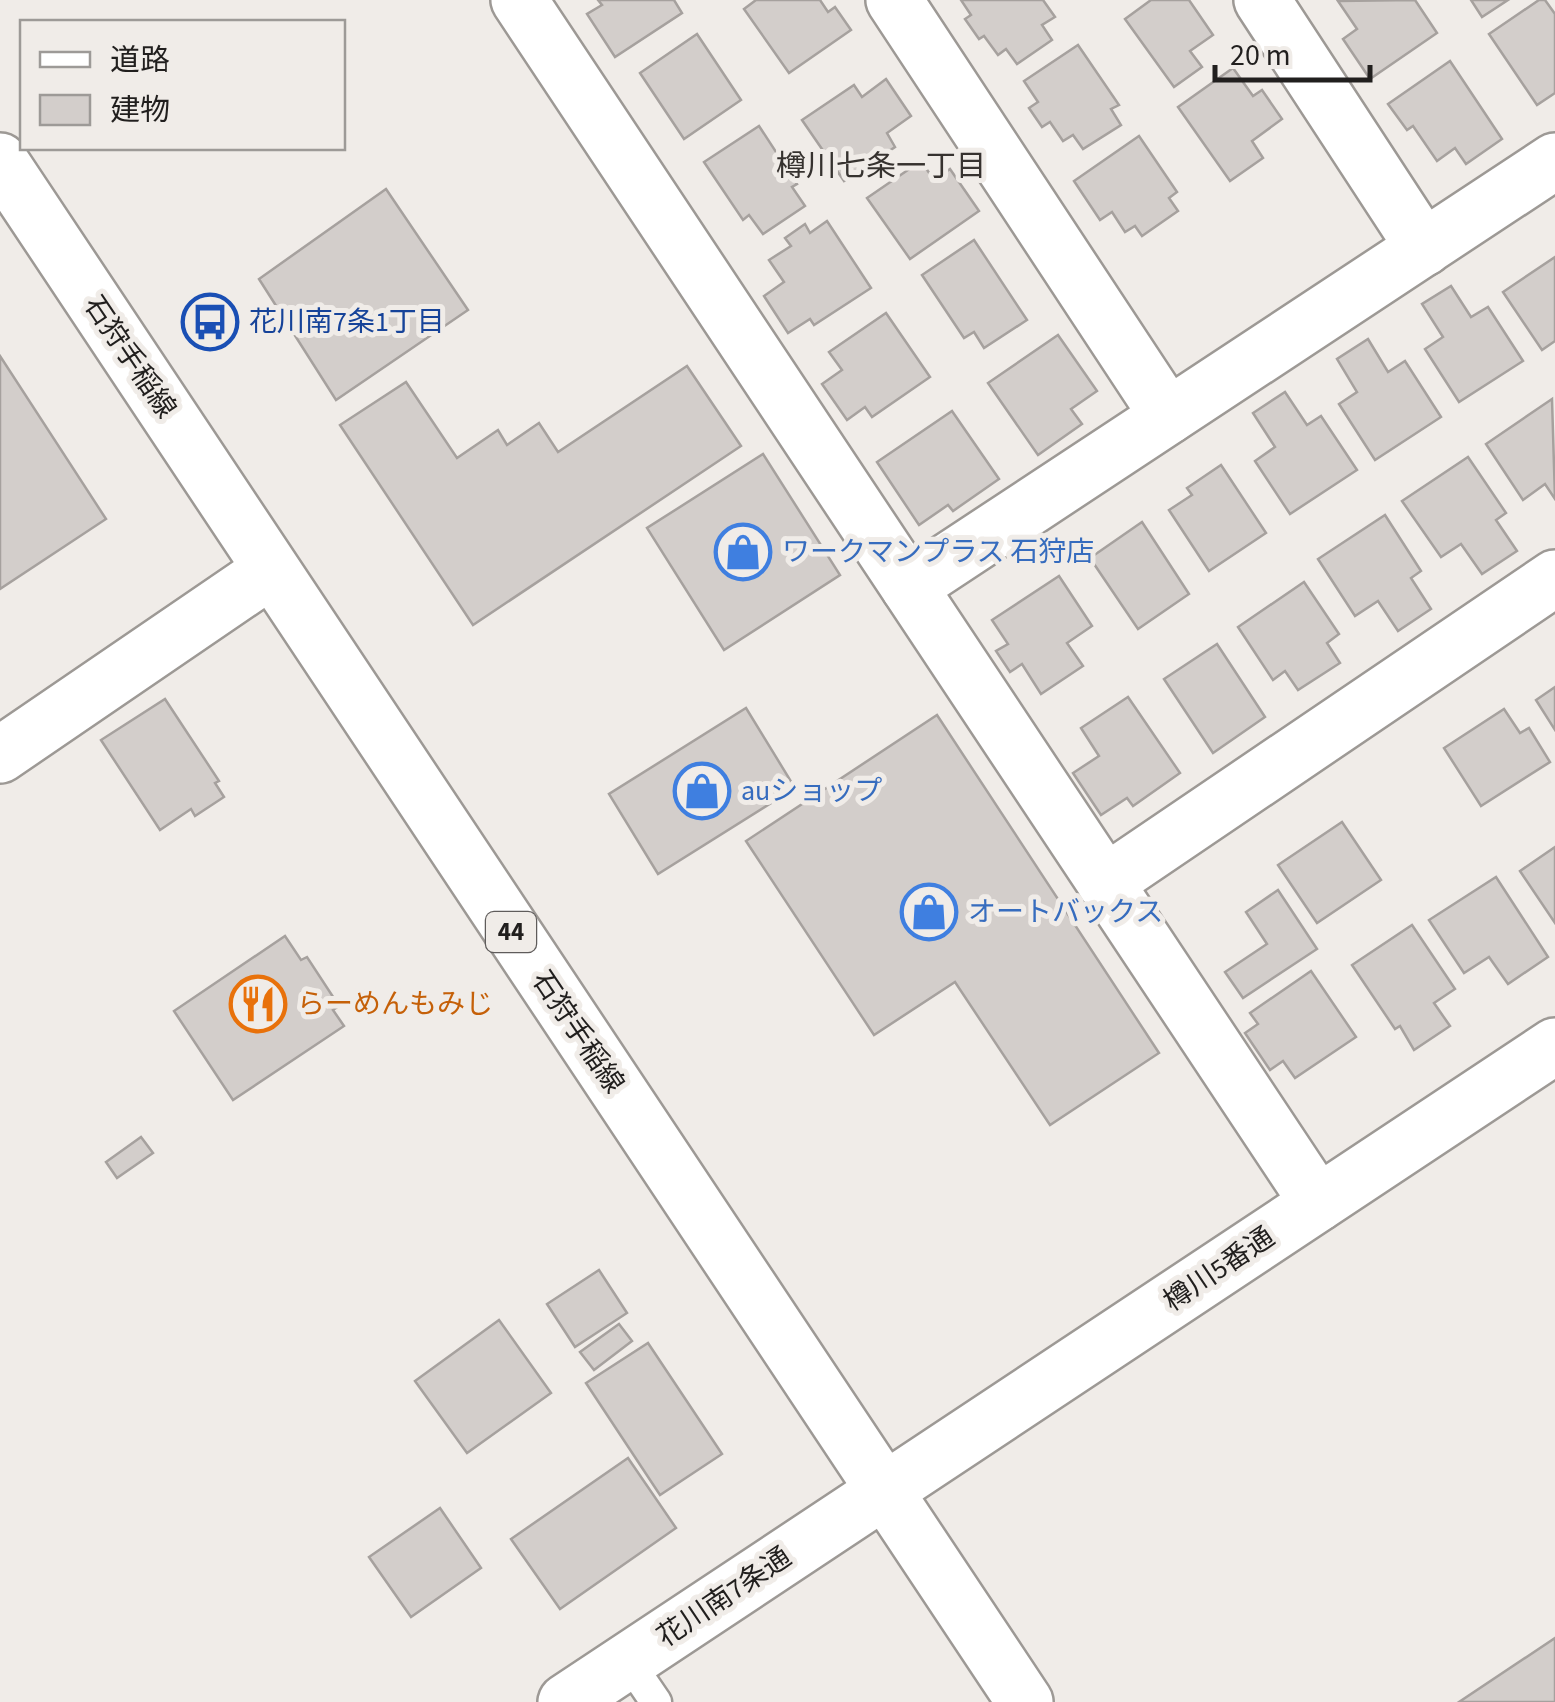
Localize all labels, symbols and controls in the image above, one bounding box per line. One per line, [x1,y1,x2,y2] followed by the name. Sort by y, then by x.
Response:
[20,20,345,150] legend
[1215,20,1370,82] scale bar
[1230,34,1291,77] text: 20 m
[110,39,170,82] text: 道路
[110,89,170,132] text: 建物
[776,145,986,188] district label: 樽川七条一丁目
[74,288,186,426] street label: 石狩手稲線
[180,292,240,352] bus stop icon: 花川南7条1丁目
[249,302,445,342] place label: 花川南7条1丁目
[713,522,773,582] shop icon: ワークマンプラス 石狩店
[782,532,1094,572] place label: ワークマンプラス 石狩店
[672,761,732,821] shop icon: auショップ
[741,771,882,811] place label: auショップ
[899,882,959,942] shop icon: オートバックス
[968,892,1163,932] place label: オートバックス
[486,912,536,952] road number: 44
[522,963,634,1101] street label: 石狩手稲線
[228,974,288,1034] restaurant icon: らーめんもみじ
[297,984,493,1024] place label: らーめんもみじ
[1156,1217,1282,1321] street label: 樽川5番通
[649,1537,799,1657] street label: 花川南7条通

